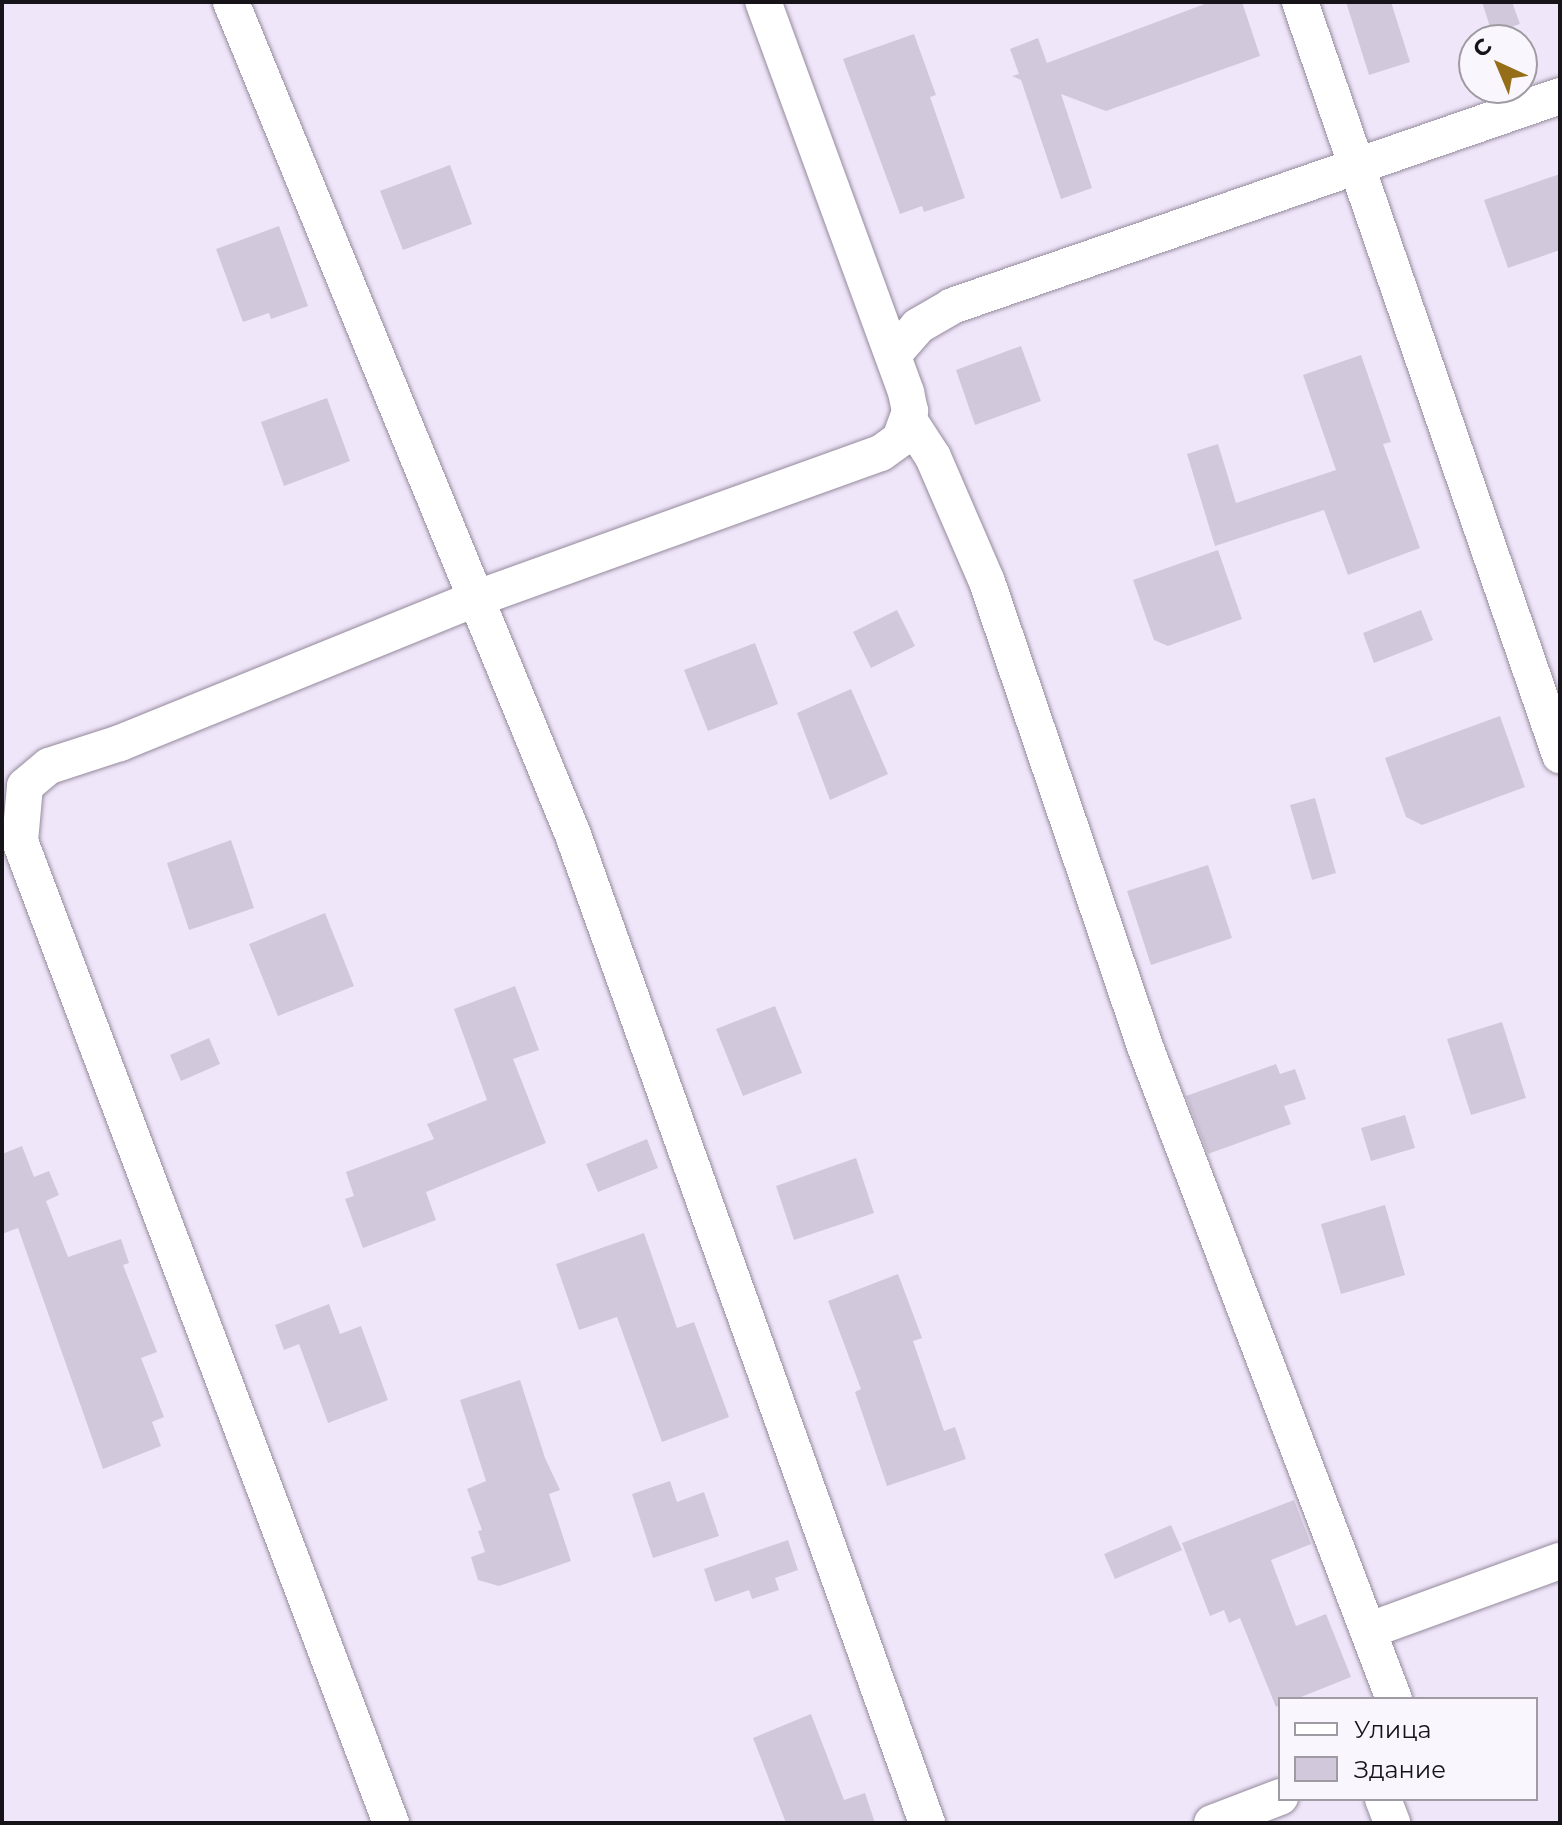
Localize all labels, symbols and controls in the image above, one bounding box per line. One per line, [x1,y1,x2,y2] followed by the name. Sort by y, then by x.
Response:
[1458,24,1538,104] north arrow
[1467,33,1497,63] text: С
[1278,1697,1538,1801] legend
[1354,1715,1432,1744] text: Улица
[1354,1755,1446,1784] text: Здание

